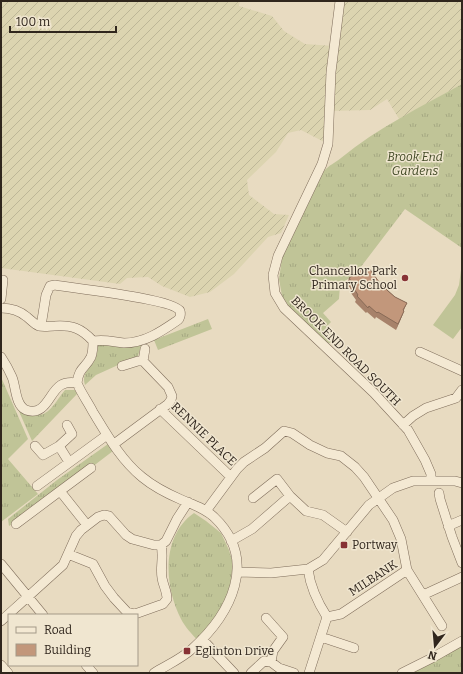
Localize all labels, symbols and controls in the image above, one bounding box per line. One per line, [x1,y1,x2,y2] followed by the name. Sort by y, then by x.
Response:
[10,8,116,34] scale bar
[16,15,51,29] text: 100 m
[387,150,443,178] park label: Brook End Gardens
[309,264,398,292] place label: Chancellor Park Primary School
[400,273,410,283] marker: Chancellor Park Primary School
[288,293,404,409] street label: BROOK END ROAD SOUTH
[169,399,239,469] street label: RENNIE PLACE
[352,538,398,552] place label: Portway
[339,540,349,550] marker: Portway
[346,557,400,599] street label: MILBANK
[8,614,138,666] legend
[44,623,72,637] text: Road
[415,626,455,666] north arrow
[44,643,91,657] text: Building
[195,644,274,658] place label: Eglinton Drive
[182,646,192,656] marker: Eglinton Drive
[426,648,438,663] text: N

